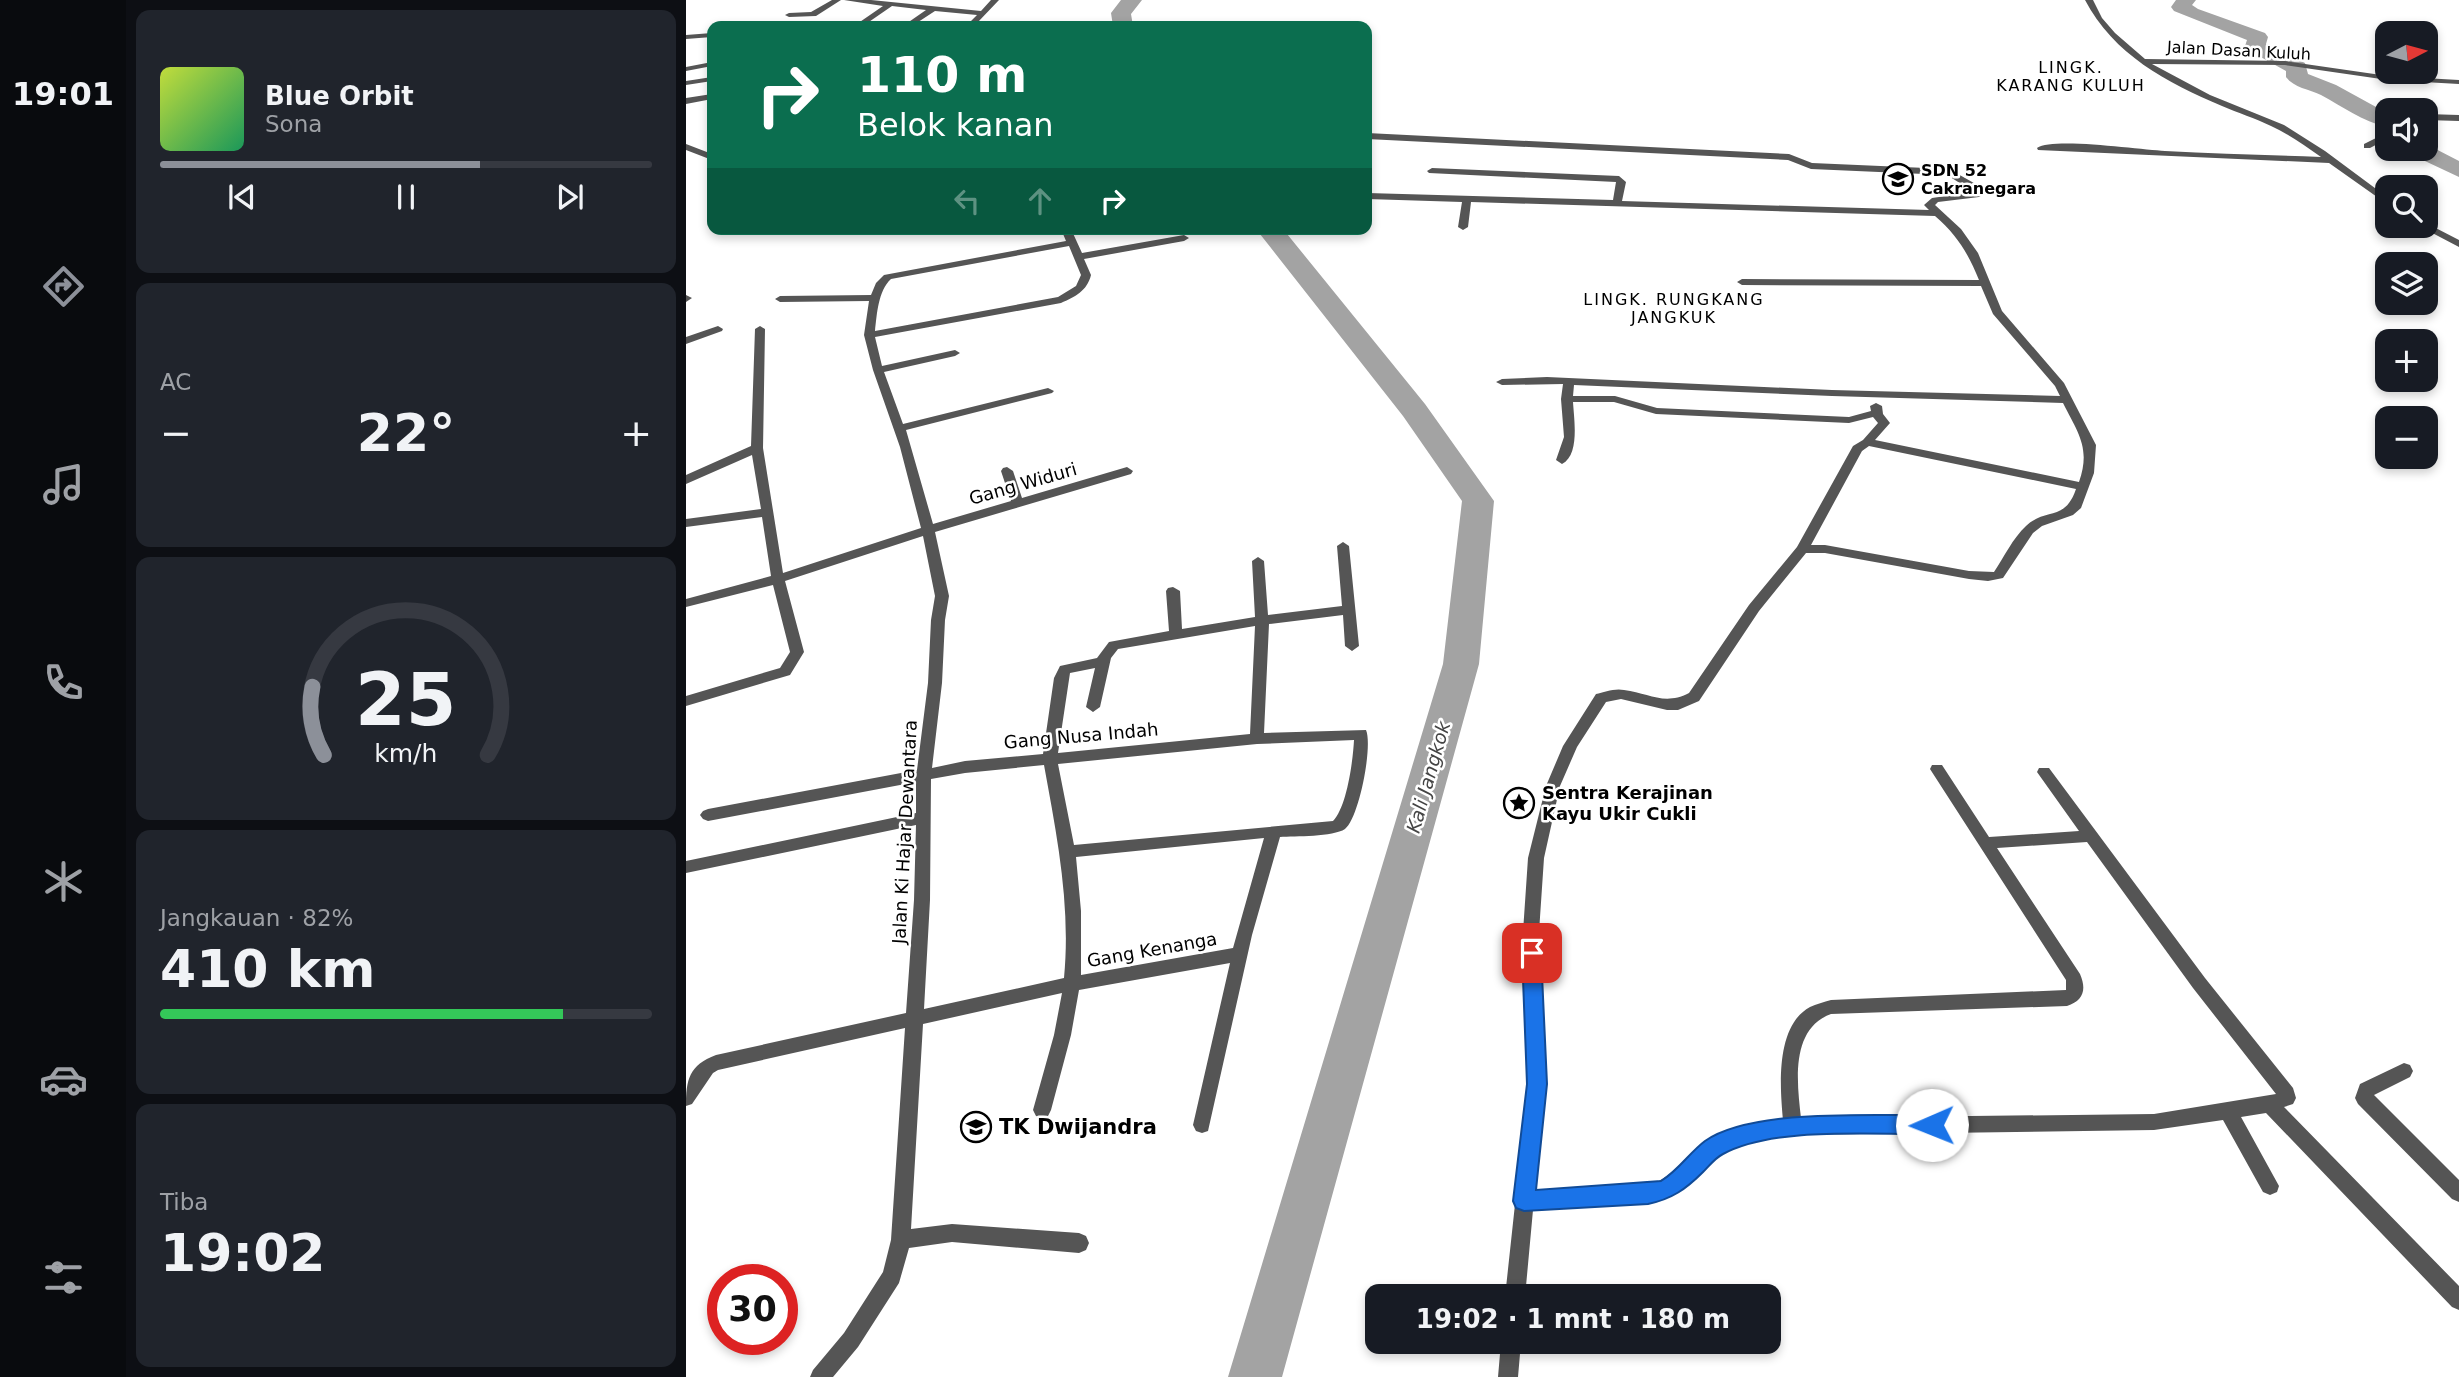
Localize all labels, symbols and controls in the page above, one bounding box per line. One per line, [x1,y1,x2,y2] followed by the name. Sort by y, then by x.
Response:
[2375,21,2438,84] north arrow
[2375,21,2438,469] map controls
[2166,37,2311,64] street label: Jalan Dasan Kuluh
[857,47,1027,104] text: 110 m
[742,49,833,140] icon: right
[1996,58,2146,95] district label: LINGK. KARANG KULUH
[12,75,114,113] text: 19:01
[265,81,414,111] text: Blue Orbit
[2375,98,2438,161] button: sound
[857,106,1054,144] text: Belok kanan
[265,111,322,137] text: Sona
[1921,161,2036,198] place label: SDN 52 Cakranegara
[1881,162,1915,196] school or university icon: SDN 52 Cakranegara
[2375,175,2438,238] button: search
[223,178,261,216] icon: previous
[387,178,425,216] icon: pause
[551,178,589,216] icon: next
[948,182,986,220] icon: left
[1021,182,1059,220] icon: ahead
[1094,182,1132,220] icon: right
[2375,252,2438,315] button: layers
[39,262,88,311] icon: directions
[1583,290,1765,327] district label: LINGK. RUNGKANG JANGKUK
[2375,329,2438,392] button: +
[160,369,191,395] text: AC
[357,403,455,463] text: 22°
[2375,406,2438,469] button: −
[160,411,192,455] text: −
[620,411,652,455] text: +
[967,458,1079,509] street label: Gang Widuri
[39,460,88,509] icon: music
[355,657,457,742] text: 25
[39,658,88,707] icon: phone
[1003,718,1159,753] street label: Gang Nusa Indah
[1402,718,1455,835] water label: Kali Jangkok
[888,719,921,946] street label: Jalan Ki Hajar Dewantara
[374,738,438,767] text: km/h
[1542,782,1713,824] place label: Sentra Kerajinan Kayu Ukir Cukli
[1502,786,1536,820] place icon: Sentra Kerajinan Kayu Ukir Cukli
[39,857,88,906] icon: climate
[160,905,353,931] text: Jangkauan · 82%
[1502,923,1562,983] pin
[1085,928,1219,971] street label: Gang Kenanga
[1513,934,1551,972] icon: arrive
[160,939,375,999] text: 410 km
[39,1055,88,1104] icon: car
[1895,1088,1969,1162] position arrow
[959,1110,993,1144] school or university icon: TK Dwijandra
[999,1115,1157,1139] place label: TK Dwijandra
[160,1189,208,1215] text: Tiba
[160,1223,326,1283] text: 19:02
[39,1253,88,1302] icon: filters
[707,1264,798,1355] speed limit sign: 30
[1416,1304,1730,1334] text: 19:02 · 1 mnt · 180 m

